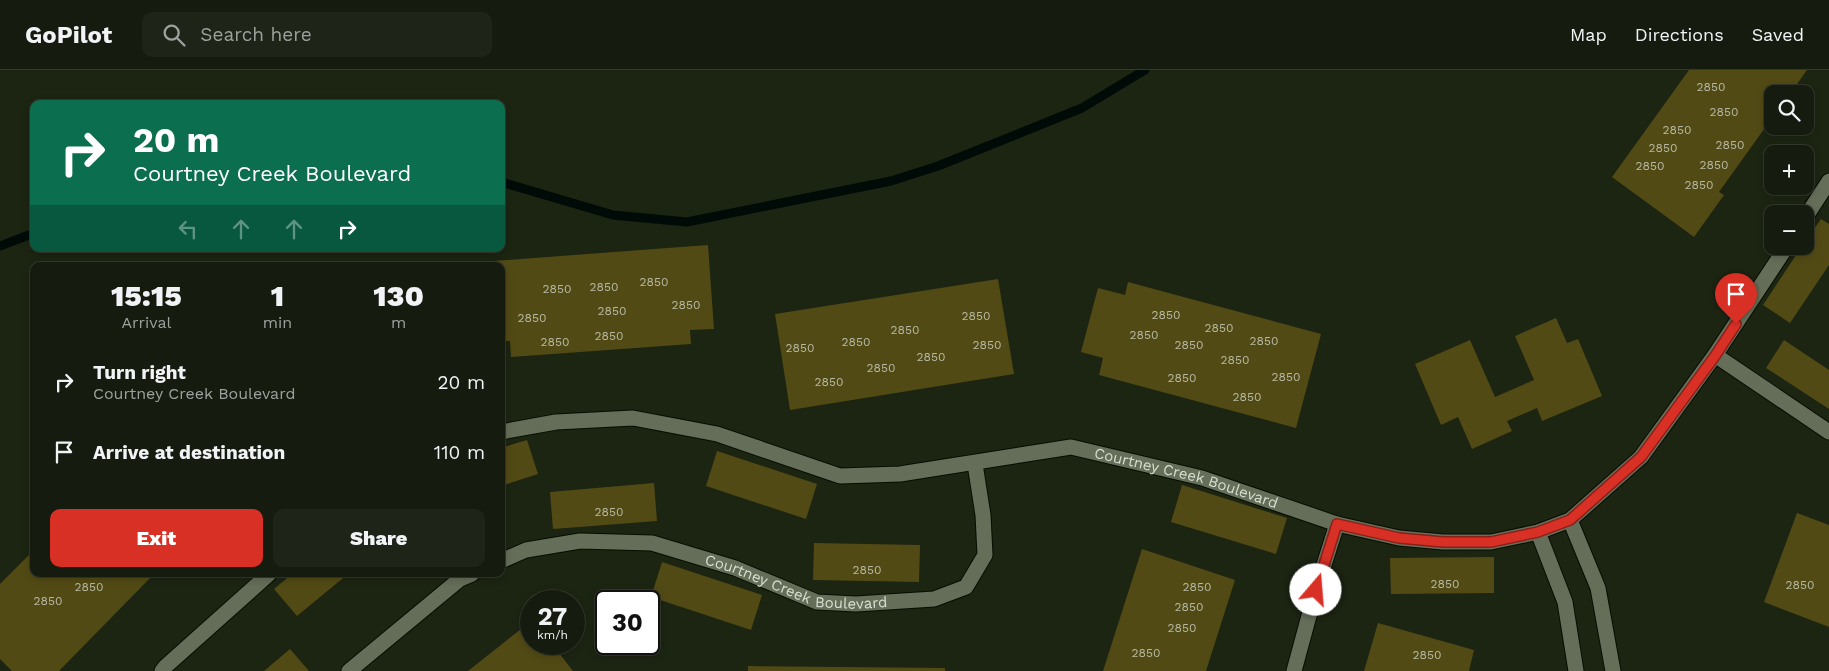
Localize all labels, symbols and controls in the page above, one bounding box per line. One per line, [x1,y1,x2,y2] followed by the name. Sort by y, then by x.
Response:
[142,12,492,57] search box
[25,21,112,49] text: GoPilot
[160,21,188,49] icon: search
[200,23,312,46] text: Search here
[1570,24,1607,45] text: Map
[1635,24,1724,45] text: Directions
[1752,24,1804,45] text: Saved
[1697,80,1725,94] house number: 2850
[1764,85,1814,255] map controls
[1764,85,1814,135] button: search
[1710,105,1738,119] house number: 2850
[133,119,219,161] text: 20 m
[50,120,115,185] icon: right
[1663,123,1691,137] house number: 2850
[1716,138,1744,152] house number: 2850
[1649,141,1677,155] house number: 2850
[1764,145,1814,195] button: +
[1700,158,1728,172] house number: 2850
[1636,159,1664,173] house number: 2850
[133,161,411,186] text: Courtney Creek Boulevard
[1685,178,1713,192] house number: 2850
[1764,205,1814,255] button: −
[174,215,202,243] icon: left
[227,215,255,243] icon: ahead
[280,215,308,243] icon: ahead
[333,215,361,243] icon: right
[1715,273,1757,324] pin
[640,275,668,289] house number: 2850
[111,278,182,313] text: 15:15
[271,278,284,313] text: 1
[373,278,424,313] text: 130
[590,280,618,294] house number: 2850
[1722,280,1750,308] icon: arrive
[543,282,571,296] house number: 2850
[672,298,700,312] house number: 2850
[598,304,626,318] house number: 2850
[1152,308,1180,322] house number: 2850
[962,309,990,323] house number: 2850
[518,311,546,325] house number: 2850
[121,313,171,332] text: Arrival
[263,313,292,332] text: min
[391,313,406,332] text: m
[1205,321,1233,335] house number: 2850
[891,323,919,337] house number: 2850
[1130,328,1158,342] house number: 2850
[595,329,623,343] house number: 2850
[1250,334,1278,348] house number: 2850
[541,335,569,349] house number: 2850
[842,335,870,349] house number: 2850
[973,338,1001,352] house number: 2850
[1175,338,1203,352] house number: 2850
[786,341,814,355] house number: 2850
[917,350,945,364] house number: 2850
[1221,353,1249,367] house number: 2850
[93,361,186,384] text: Turn right
[867,361,895,375] house number: 2850
[50,368,78,396] icon: right
[1272,370,1300,384] house number: 2850
[438,371,485,394] text: 20 m
[1168,371,1196,385] house number: 2850
[815,375,843,389] house number: 2850
[93,384,295,403] text: Courtney Creek Boulevard
[1233,390,1261,404] house number: 2850
[50,438,78,466] icon: arrive
[93,441,285,464] text: Arrive at destination
[434,441,485,464] text: 110 m
[1093,444,1280,512] street label: Courtney Creek Boulevard
[595,505,623,519] house number: 2850
[50,509,263,567] button: Exit
[273,509,485,567] button: Share
[703,551,888,613] street label: Courtney Creek Boulevard
[853,563,881,577] house number: 2850
[1289,563,1341,615] position arrow
[1431,577,1459,591] house number: 2850
[1786,578,1814,592] house number: 2850
[75,580,103,594] house number: 2850
[1183,580,1211,594] house number: 2850
[595,590,660,655] speed limit sign: 30
[34,594,62,608] house number: 2850
[1175,600,1203,614] house number: 2850
[538,602,567,631] text: 27
[1168,621,1196,635] house number: 2850
[537,628,568,642] text: km/h
[1132,646,1160,660] house number: 2850
[1413,648,1441,662] house number: 2850

